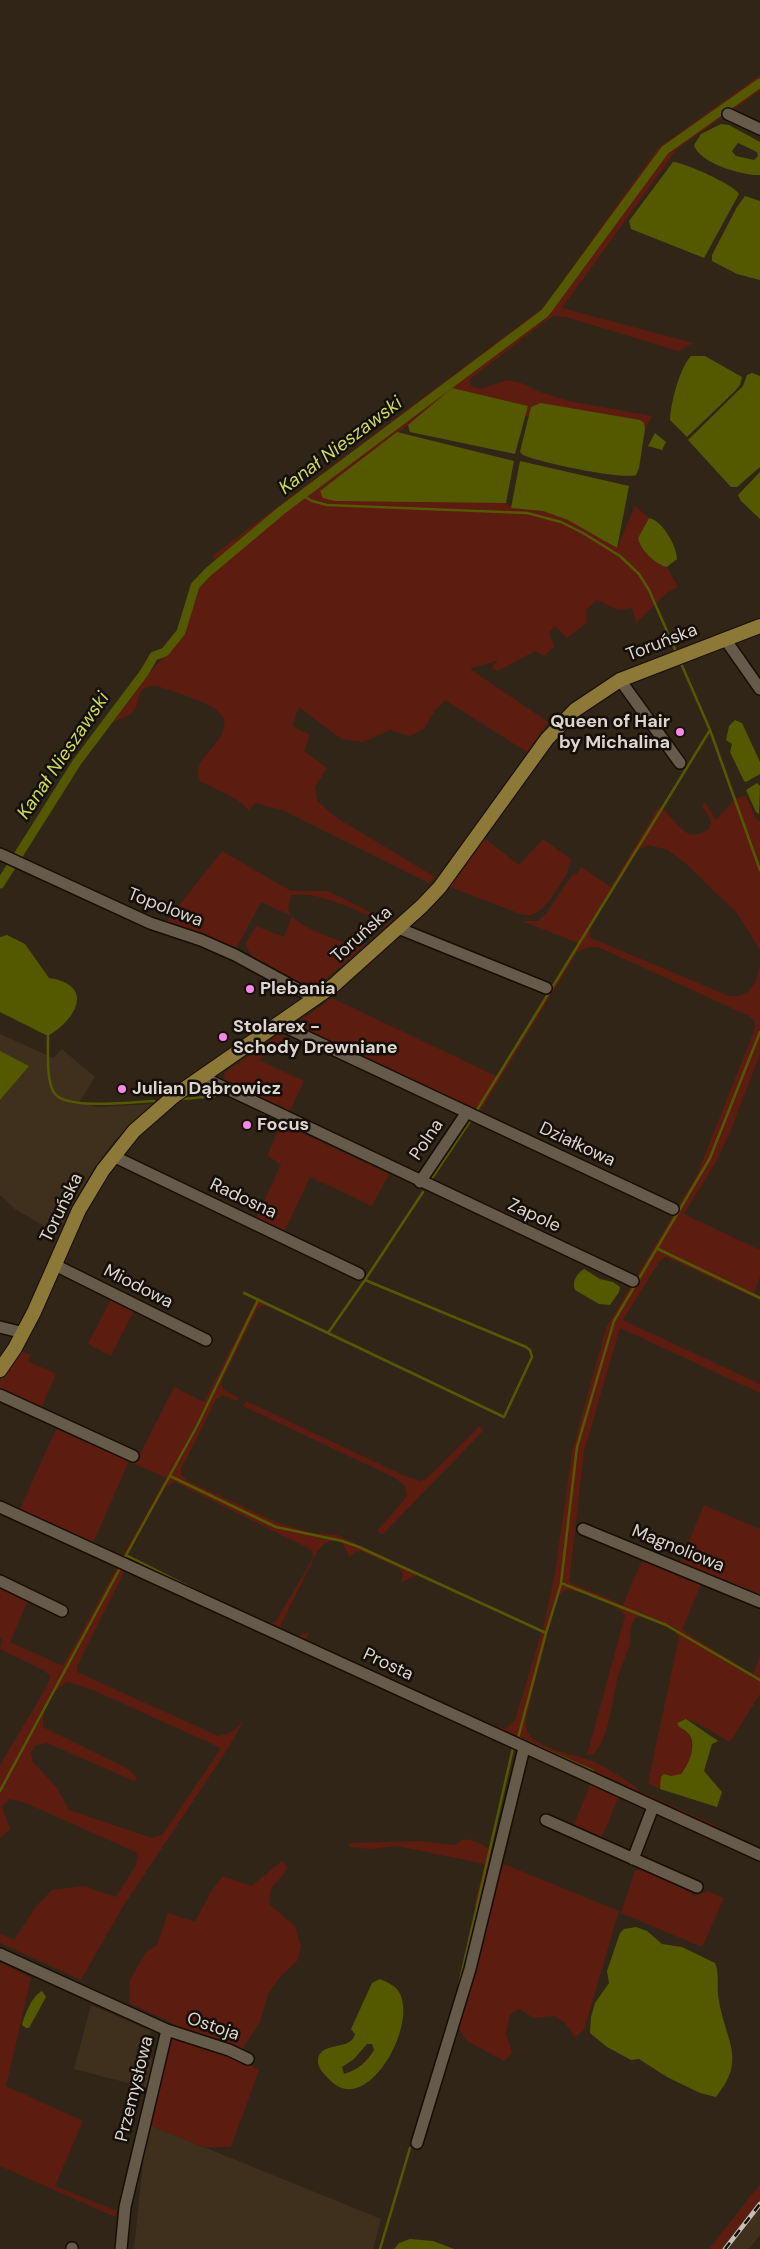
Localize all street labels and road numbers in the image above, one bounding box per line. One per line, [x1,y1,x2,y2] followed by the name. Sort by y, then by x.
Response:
[623,620,701,666] street label: Toruńska
[124,884,206,932] street label: Topolowa
[327,902,397,968] street label: Toruńska
[406,1115,448,1165] street label: Polna
[536,1118,618,1172] street label: Działkowa
[36,1170,88,1246] street label: Toruńska
[206,1174,280,1224] street label: Radosna
[504,1194,564,1238] street label: Zapole
[100,1260,176,1314] street label: Miodowa
[629,1521,727,1577] street label: Magnoliowa
[359,1644,417,1686] street label: Prosta
[184,2008,242,2046] street label: Ostoja
[111,2034,159,2144] street label: Przemysłowa

